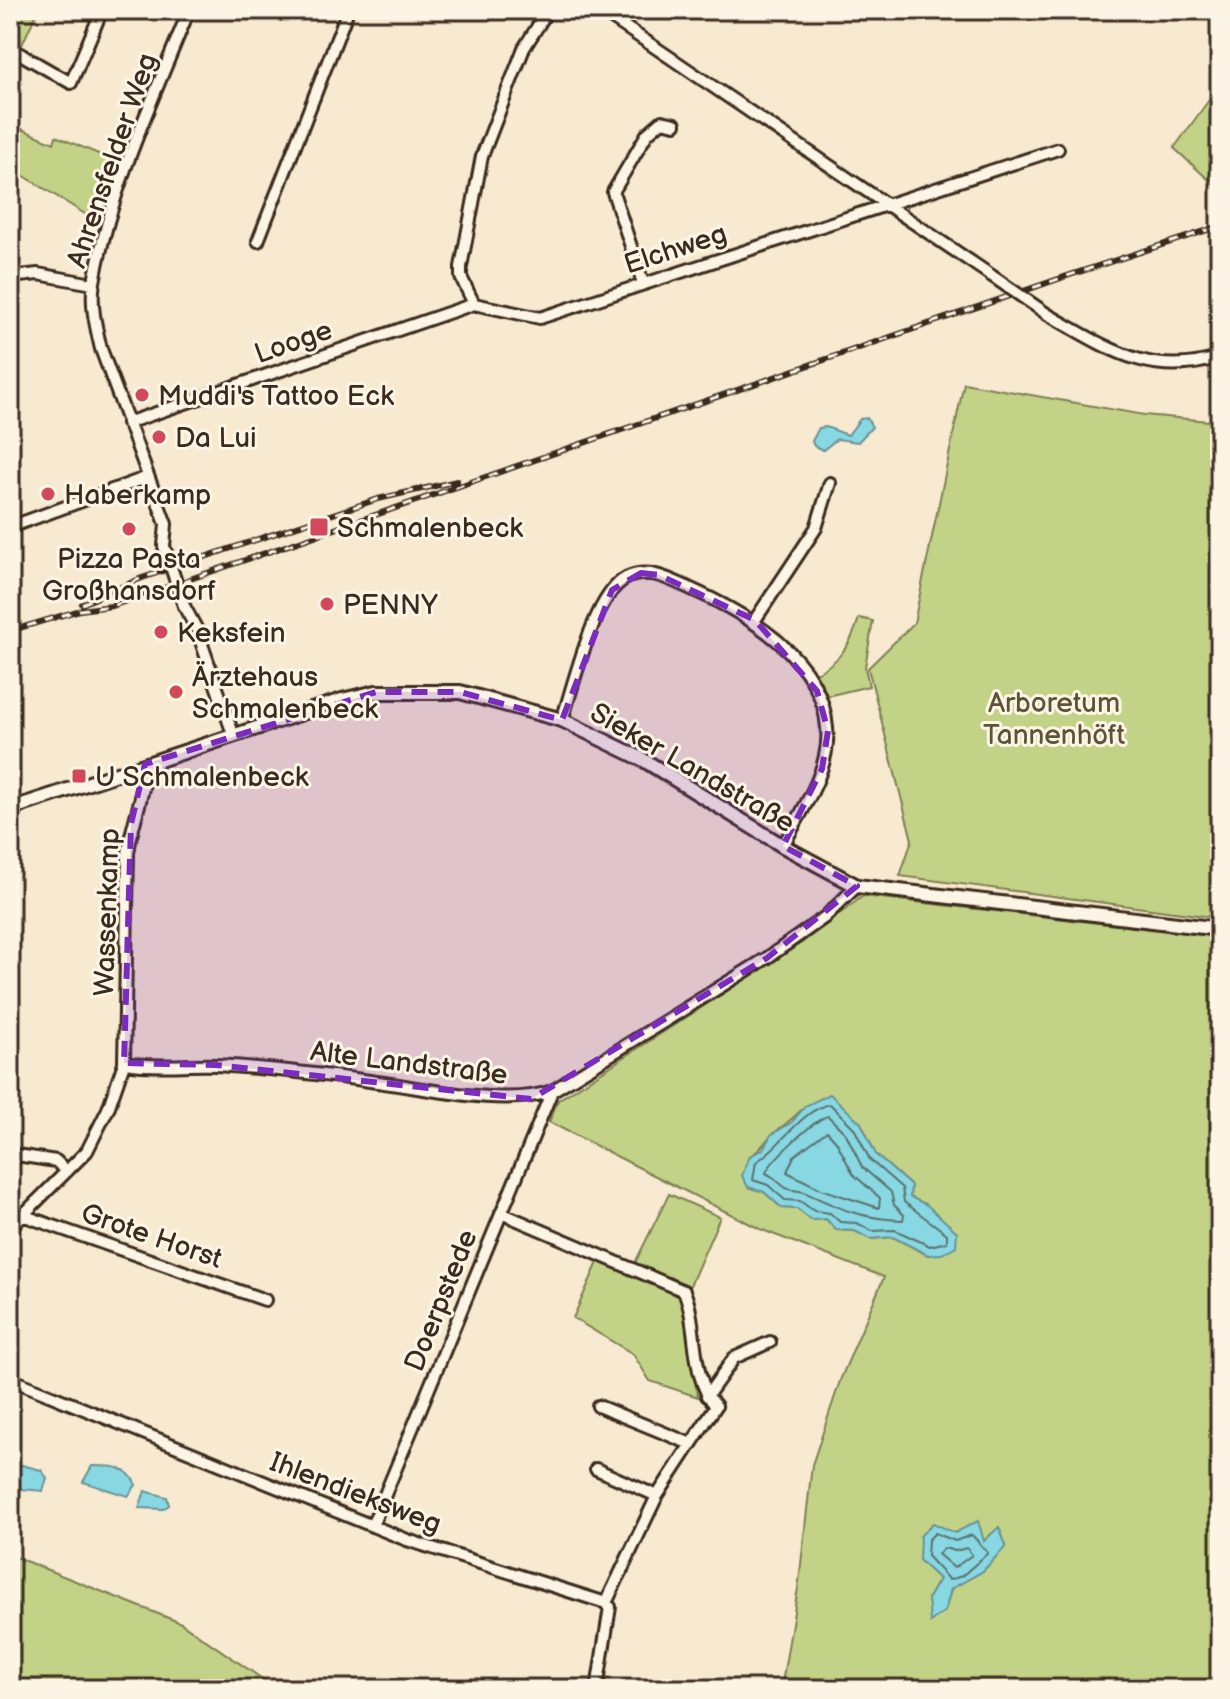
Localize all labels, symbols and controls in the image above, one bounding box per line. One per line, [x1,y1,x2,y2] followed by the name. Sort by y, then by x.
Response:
[60,49,165,272] street label: Ahrensfelder Weg
[620,217,731,281] street label: Elchweg
[250,314,337,371] street label: Looge
[158,380,394,413] place label: Muddi's Tattoo Eck
[133,386,151,404] marker: Muddi's Tattoo Eck
[175,422,257,455] place label: Da Lui
[150,428,168,446] marker: Da Lui
[64,479,211,512] place label: Haberkamp
[39,485,57,503] marker: Haberkamp
[337,512,523,545] place label: Schmalenbeck
[308,516,330,538] marker: Schmalenbeck
[120,520,138,538] marker: Pizza Pasta Großhansdorf
[42,543,216,608] place label: Pizza Pasta Großhansdorf
[343,589,438,622] place label: PENNY
[318,595,336,613] marker: PENNY
[177,617,285,650] place label: Keksfein
[152,623,170,641] marker: Keksfein
[192,661,378,726] place label: Ärztehaus Schmalenbeck
[167,683,185,701] marker: Ärztehaus Schmalenbeck
[983,687,1125,752] park label: Arboretum Tannenhöft
[584,696,800,840] street label: Sieker Landstraße
[95,761,309,794] place label: U Schmalenbeck
[70,767,88,785] marker: U Schmalenbeck
[88,827,127,997] street label: Wassenkamp
[308,1035,509,1092] street label: Alte Landstraße
[77,1197,227,1276] street label: Grote Horst
[398,1225,485,1376] street label: Doerpstede
[265,1446,446,1541] street label: Ihlendieksweg

